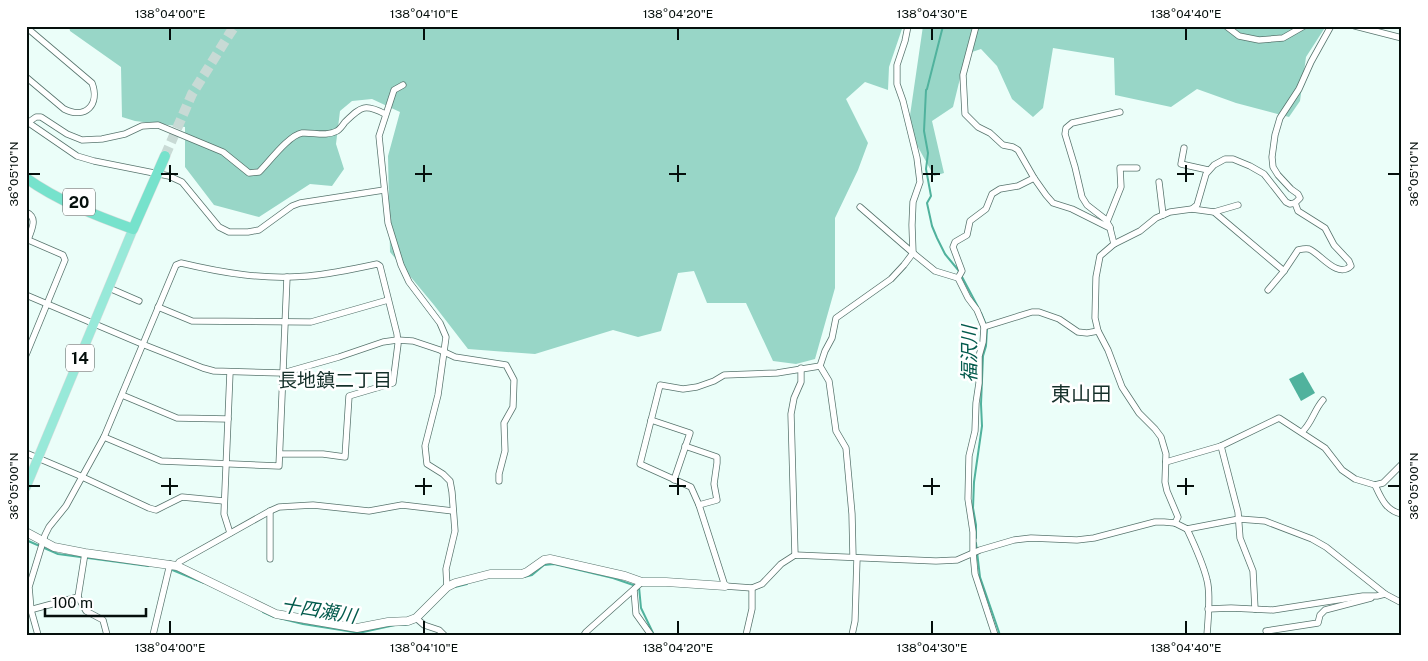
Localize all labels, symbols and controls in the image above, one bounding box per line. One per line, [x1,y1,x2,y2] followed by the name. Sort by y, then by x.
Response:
[135,7,205,21] text: 138°04'00"E
[390,7,458,21] text: 138°04'10"E
[643,7,713,21] text: 138°04'20"E
[897,7,967,21] text: 138°04'30"E
[1151,7,1221,21] text: 138°04'40"E
[7,142,21,206] text: 36°05'10"N
[1407,142,1421,206] text: 36°05'10"N
[63,188,95,216] road number: 20
[958,324,980,383] water label: 福沢川
[66,344,94,372] road number: 14
[278,369,392,391] district label: 長地鎮二丁目
[1051,382,1111,406] district label: 東山田
[7,452,21,520] text: 36°05'00"N
[1407,452,1421,520] text: 36°05'00"N
[45,586,146,618] scale bar
[280,593,360,627] water label: 十四瀬川
[52,594,93,611] text: 100 m
[135,641,205,655] text: 138°04'00"E
[390,641,458,655] text: 138°04'10"E
[643,641,713,655] text: 138°04'20"E
[897,641,967,655] text: 138°04'30"E
[1151,641,1221,655] text: 138°04'40"E

